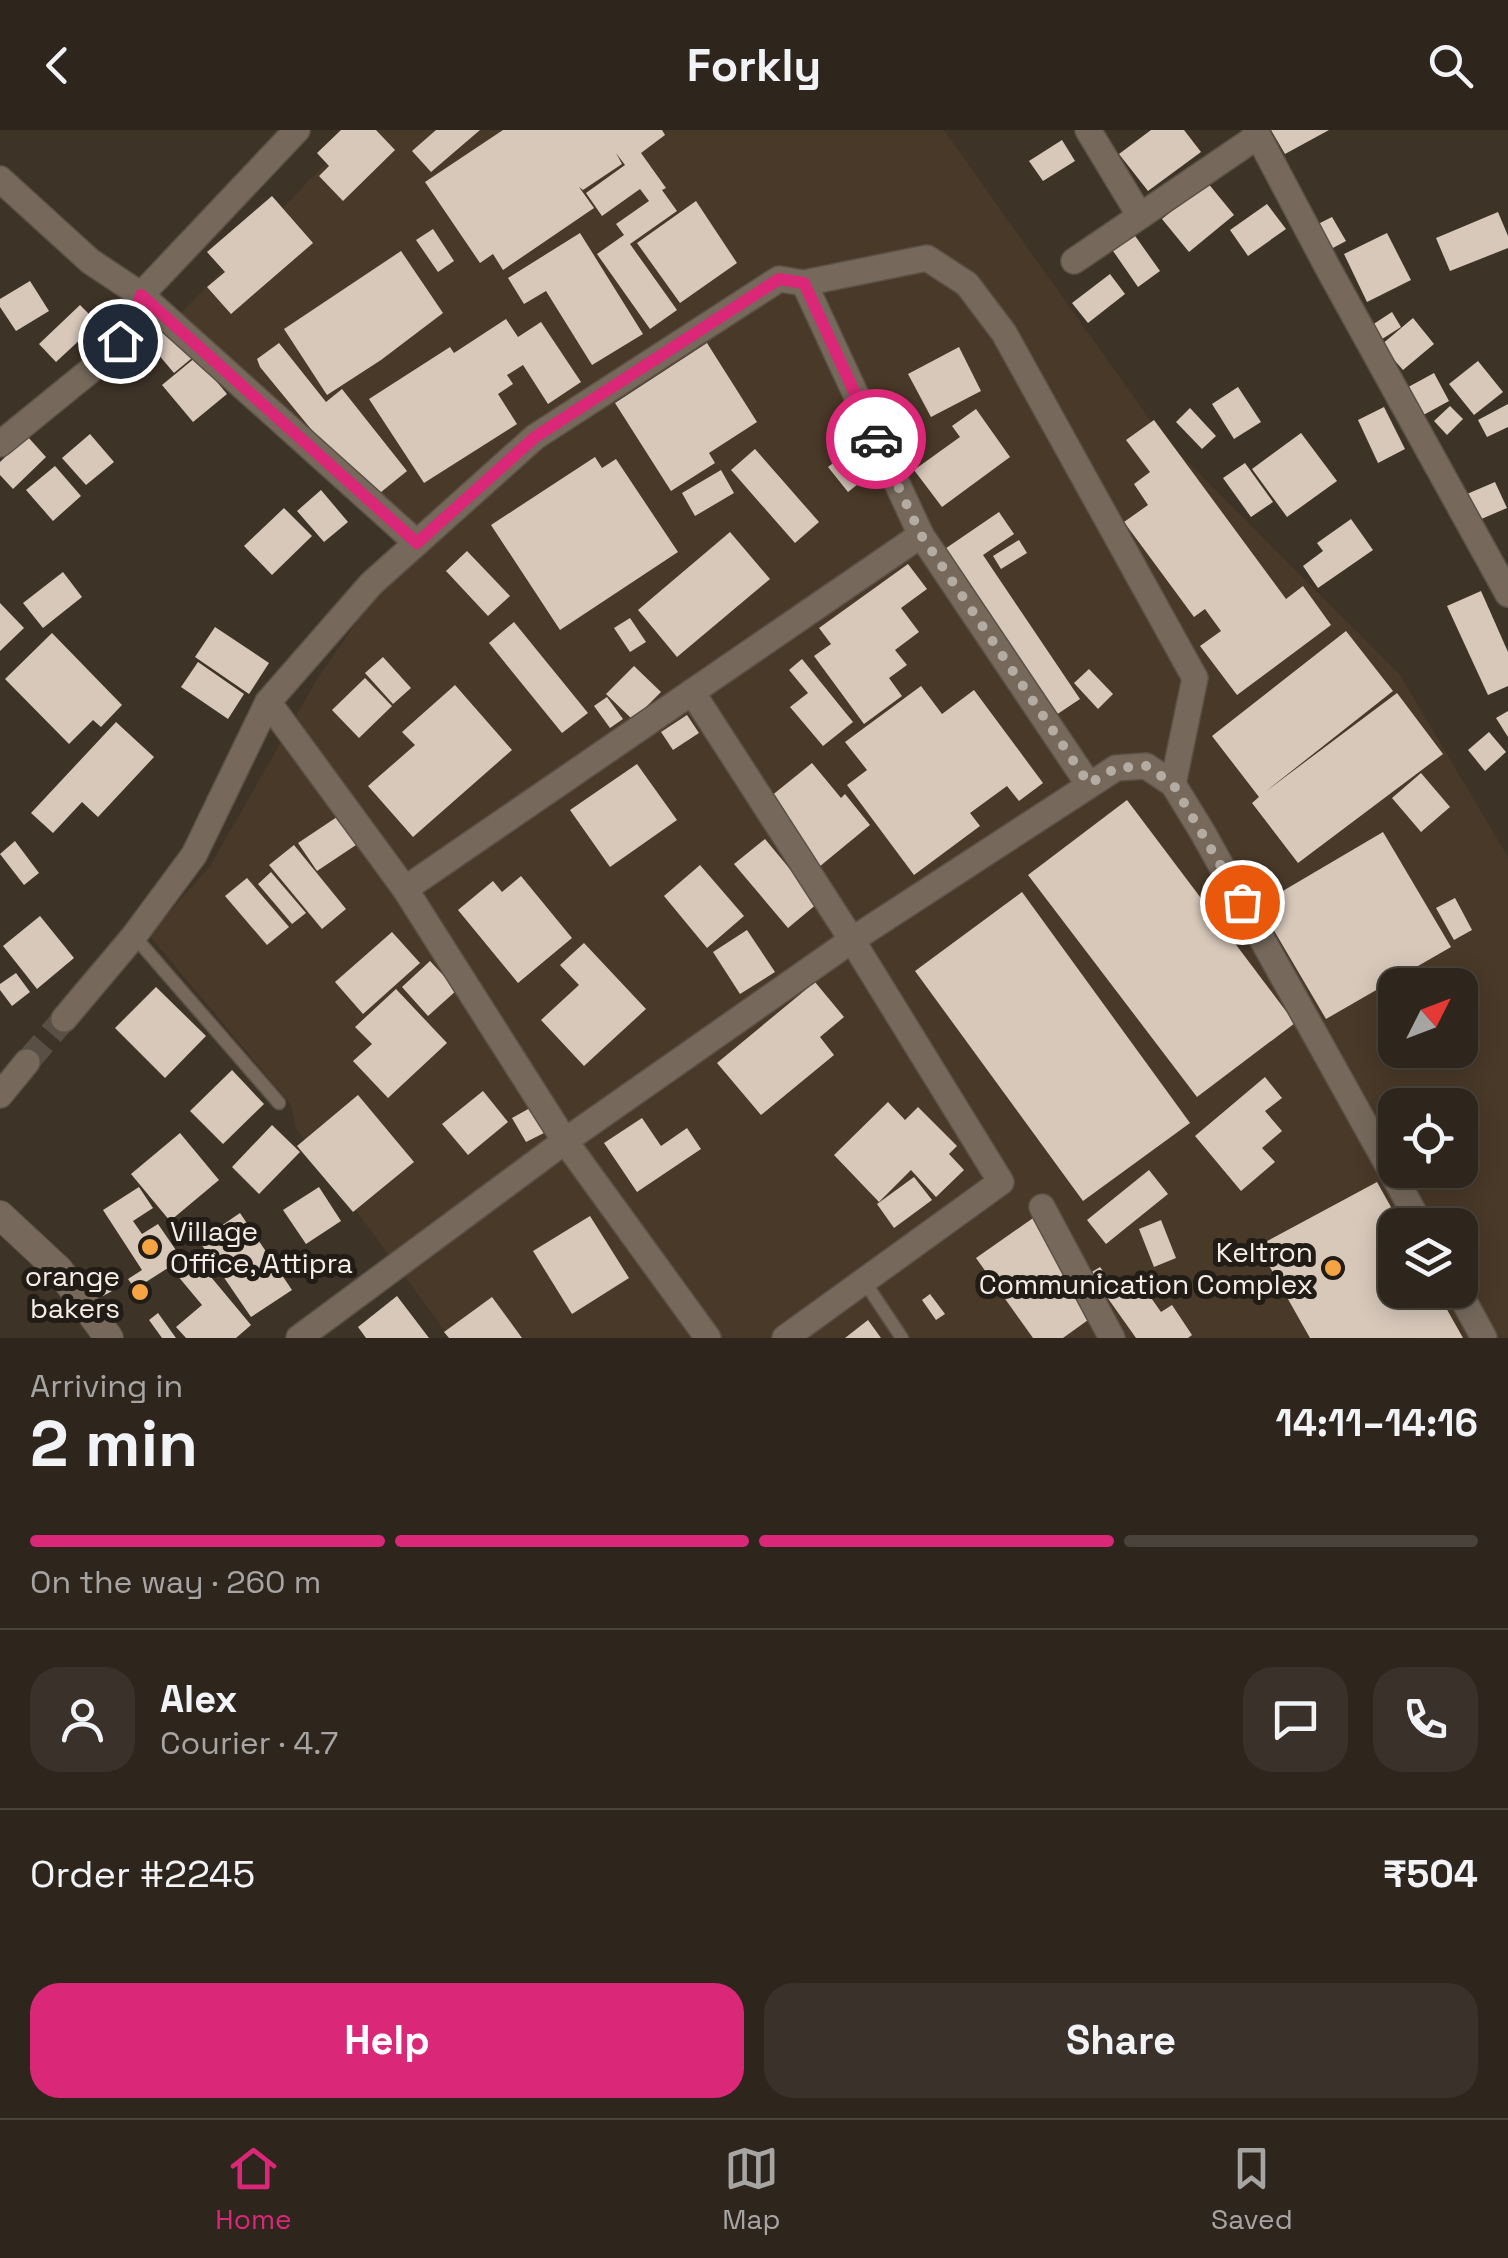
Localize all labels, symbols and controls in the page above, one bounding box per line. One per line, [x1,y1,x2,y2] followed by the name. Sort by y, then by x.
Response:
[687,37,821,94] text: Forkly
[30,38,85,93] icon: back
[1423,38,1478,93] icon: search
[78,299,163,384] pin
[93,314,148,369] icon: home
[826,389,926,489] courier
[849,412,904,467] icon: car
[1200,860,1285,945] pin
[1215,875,1270,930] icon: bag
[1378,968,1478,1068] north arrow
[1378,968,1478,1308] map controls
[1378,1088,1478,1188] button: locate
[1378,1208,1478,1308] button: layers
[170,1213,353,1281] place label: Village Office, Attipra
[979,1234,1313,1302] place label: Keltron Communication Complex
[139,1236,161,1258] marker: Village Office, Attipra
[1322,1257,1344,1279] marker: Keltron Communication Complex
[25,1258,120,1326] place label: orange bakers
[129,1281,151,1303] marker: orange bakers
[30,1366,183,1406] text: Arriving in
[1275,1399,1478,1447] text: 14:11–14:16
[30,1402,198,1485] text: 2 min
[30,1562,321,1602] text: On the way · 260 m
[30,1667,135,1772] button: person
[1243,1667,1348,1772] button: chat
[1373,1667,1478,1772] button: phone
[160,1675,237,1723] text: Alex
[160,1723,338,1763] text: Courier · 4.7
[30,1850,255,1898] text: Order #2245
[1383,1850,1478,1898] text: ₹504
[30,1983,744,2098] button: Help
[764,1983,1478,2098] button: Share
[215,2141,292,2237] tab: Home
[722,2141,781,2237] tab: Map
[1211,2141,1293,2237] tab: Saved

